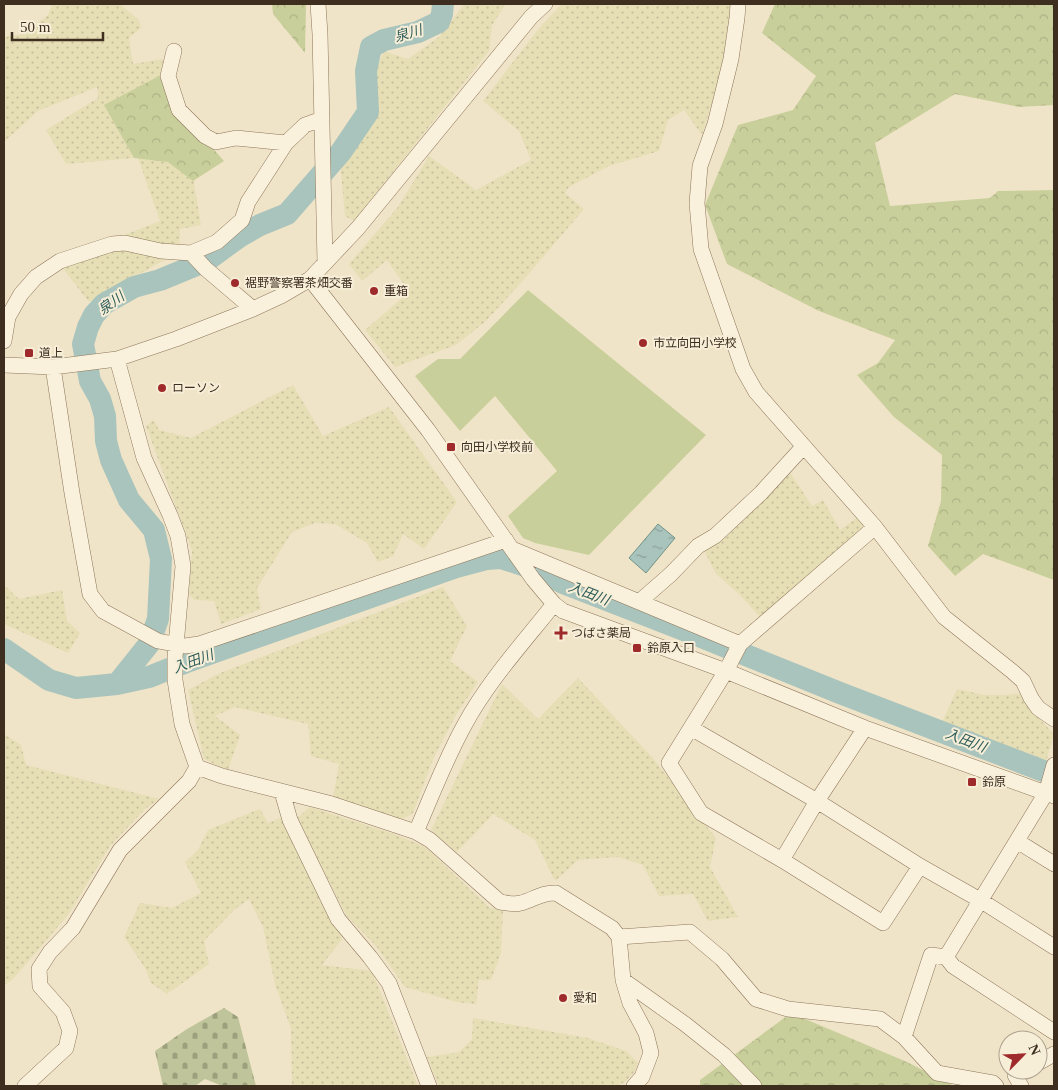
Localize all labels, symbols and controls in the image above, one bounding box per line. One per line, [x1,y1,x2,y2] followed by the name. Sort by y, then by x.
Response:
[12,10,104,42] scale bar
[20,19,51,35] text: 50 m
[393,22,426,45] water label: 泉川
[245,276,353,290] place label: 裾野警察署茶畑交番
[229,277,241,289] marker: 裾野警察署茶畑交番
[384,284,408,298] place label: 重箱
[368,285,380,297] marker: 重箱
[96,288,129,318] water label: 泉川
[653,336,737,350] place label: 市立向田小学校
[637,337,649,349] marker: 市立向田小学校
[39,346,63,360] place label: 道上
[23,347,35,359] marker: 道上
[172,381,220,395] place label: ローソン
[156,382,168,394] marker: ローソン
[461,440,533,454] place label: 向田小学校前
[445,441,457,453] marker: 向田小学校前
[567,579,613,609] water label: 入田川
[571,626,631,640] place label: つばさ薬局
[555,627,567,639] marker: つばさ薬局
[647,641,695,655] place label: 鈴原入口
[631,642,643,654] marker: 鈴原入口
[171,647,217,676] water label: 入田川
[944,726,990,756] water label: 入田川
[982,775,1006,789] place label: 鈴原
[966,776,978,788] marker: 鈴原
[573,991,597,1005] place label: 愛和
[557,992,569,1004] marker: 愛和
[998,1030,1048,1080] north arrow
[1026,1042,1043,1058] text: N

